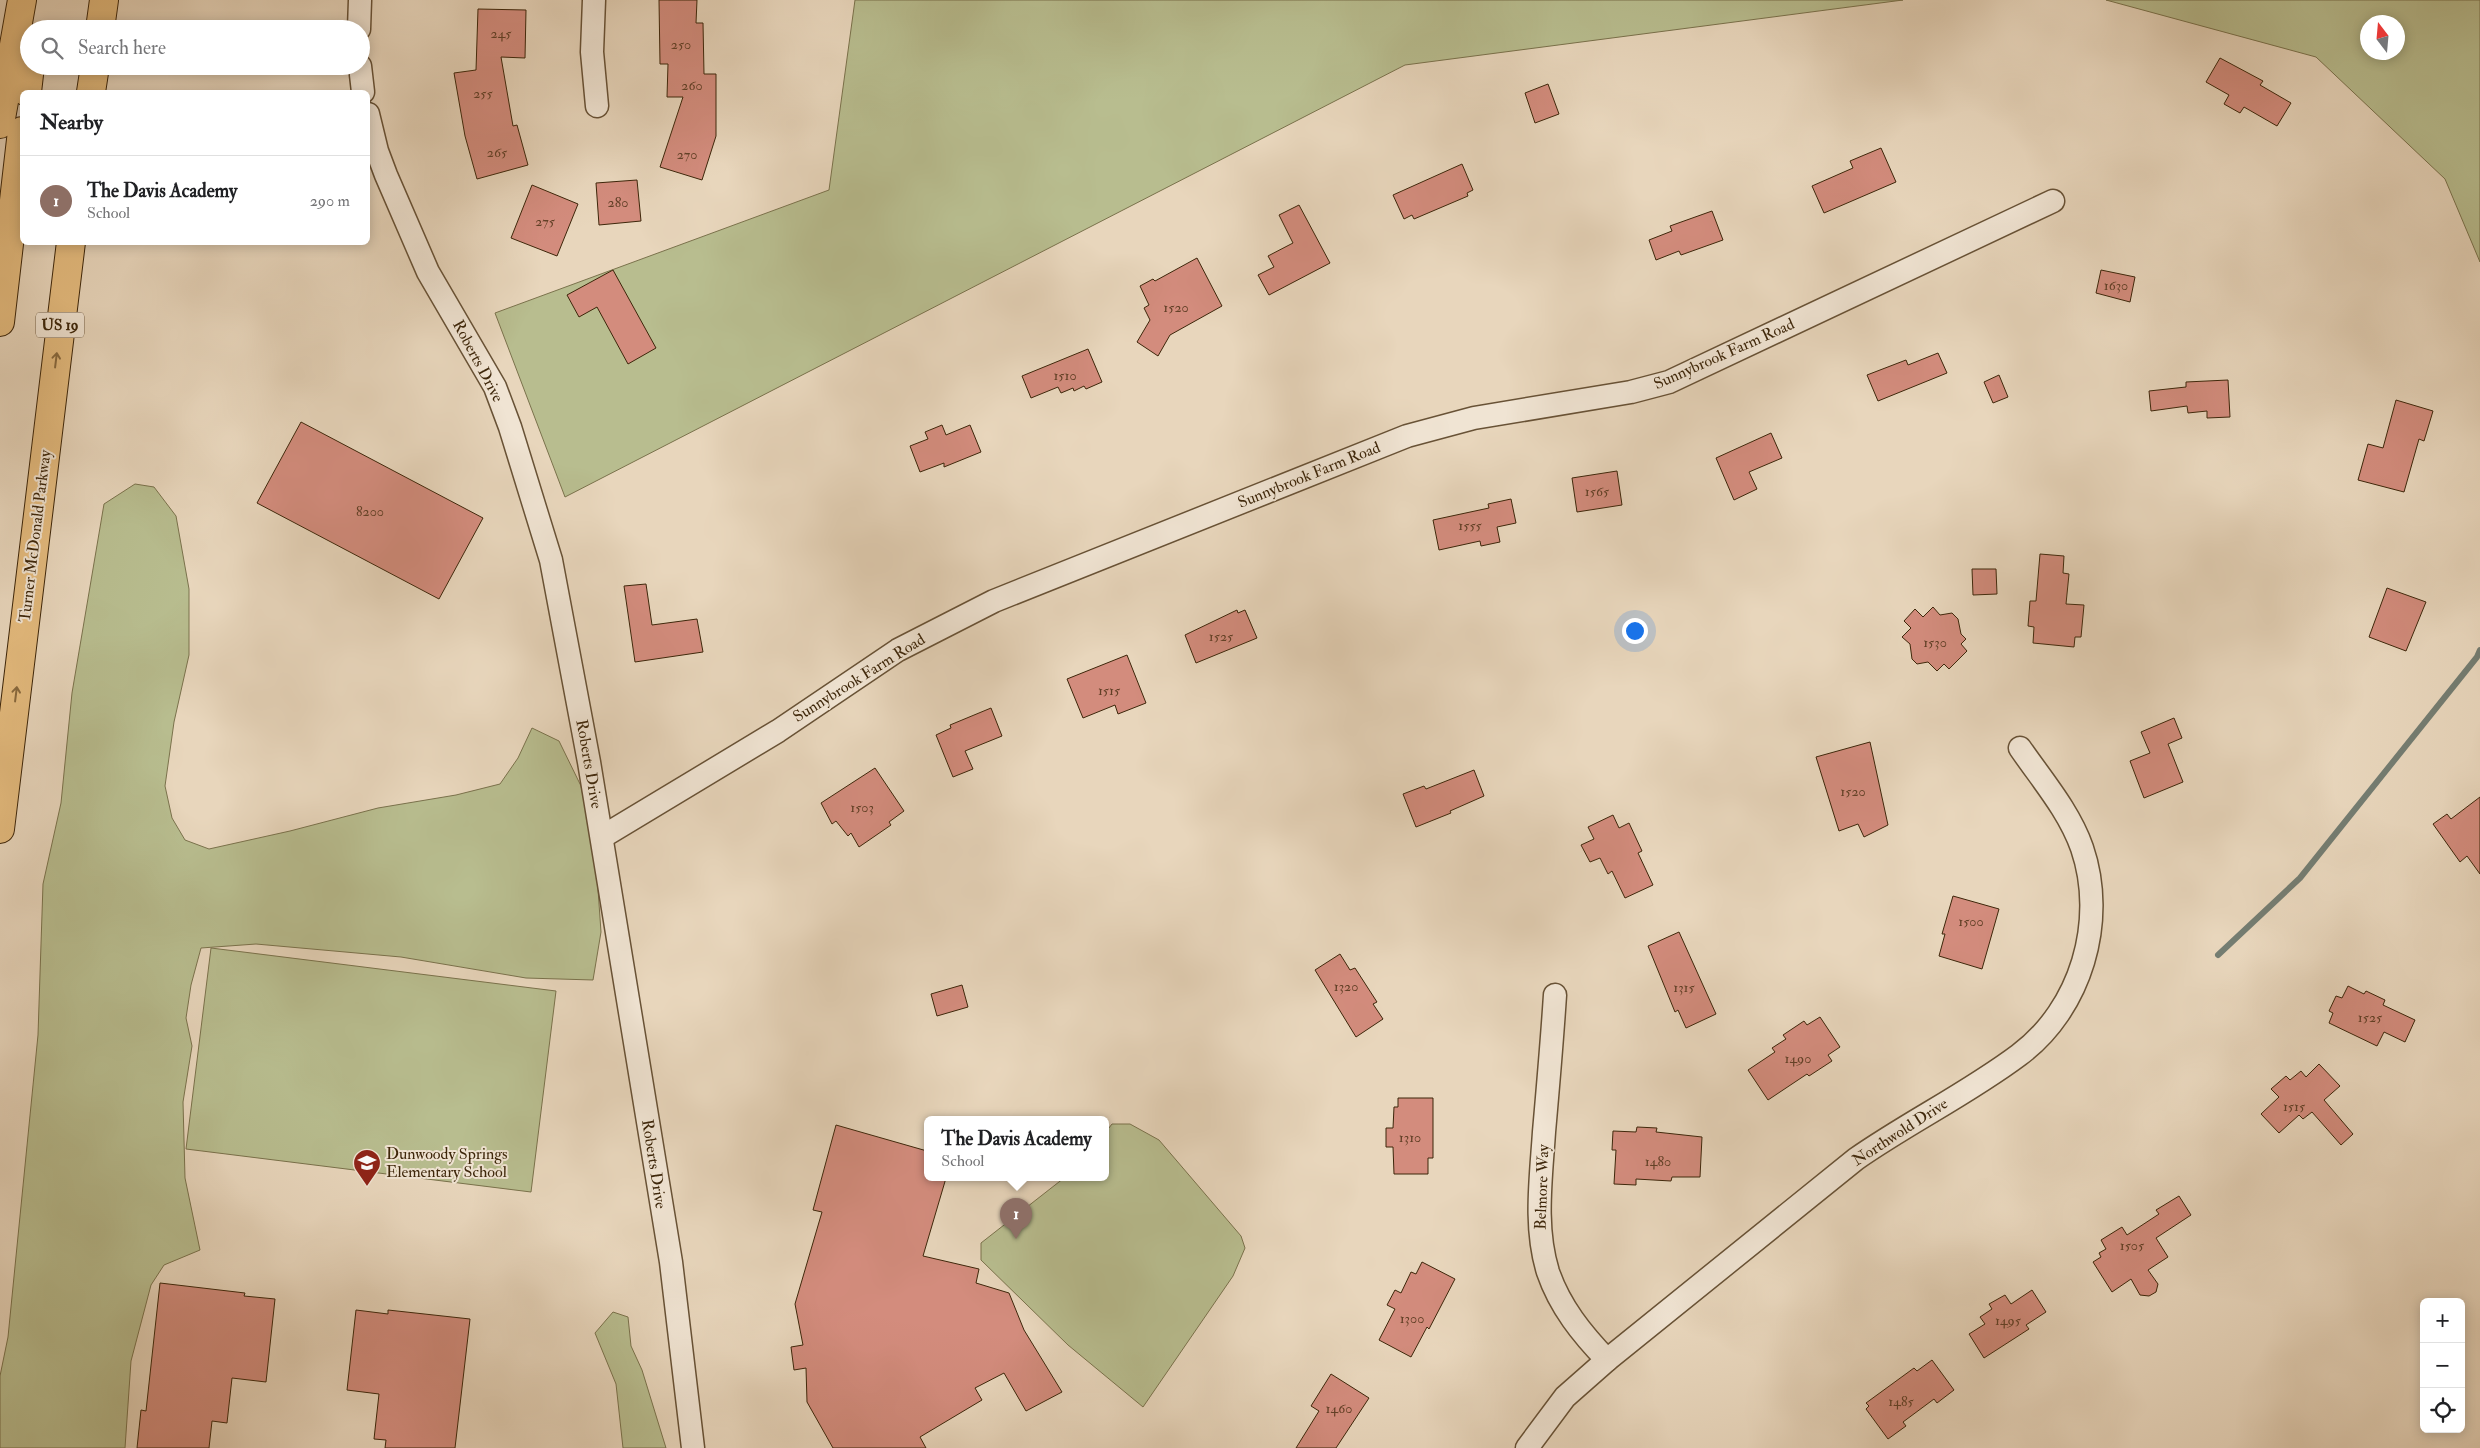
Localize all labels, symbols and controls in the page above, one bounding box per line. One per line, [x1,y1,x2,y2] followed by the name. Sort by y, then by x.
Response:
[2360,15,2405,60] north arrow
[20,20,370,75] search box
[491,25,512,42] house number: 245
[38,34,66,62] icon: search
[78,36,166,60] text: Search here
[671,36,691,53] house number: 250
[681,77,703,94] house number: 260
[473,85,494,102] house number: 255
[40,109,103,136] text: Nearby
[487,144,508,161] house number: 265
[677,146,697,163] house number: 270
[87,179,237,203] text: The Davis Academy
[53,191,59,211] text: 1
[310,191,350,211] text: 290 m
[608,194,628,211] house number: 280
[87,203,130,223] text: School
[535,213,556,230] house number: 275
[2104,277,2128,294] house number: 1630
[1163,299,1189,316] house number: 1520
[36,312,84,338] road number: US 19
[1651,314,1798,394] street label: Sunnybrook Farm Road
[448,316,508,406] street label: Roberts Drive
[51,352,61,368] one-way arrow
[1053,367,1077,384] house number: 1510
[1235,437,1383,513] street label: Sunnybrook Farm Road
[15,448,56,623] street label: Turner McDonald Parkway
[1585,483,1610,500] house number: 1565
[356,503,384,520] house number: 8200
[1458,517,1483,534] house number: 1555
[1622,618,1648,644] your location
[1209,628,1234,645] house number: 1525
[789,629,929,727] street label: Sunnybrook Farm Road
[1923,634,1947,651] house number: 1530
[1098,682,1121,699] house number: 1515
[11,686,21,702] one-way arrow
[571,718,607,810] street label: Roberts Drive
[1840,783,1866,800] house number: 1520
[850,799,874,816] house number: 1503
[1958,913,1984,930] house number: 1500
[1334,978,1358,995] house number: 1320
[1673,979,1696,996] house number: 1315
[2358,1009,2383,1026] house number: 1525
[1785,1050,1811,1067] house number: 1490
[1848,1093,1952,1170] street label: Northwold Drive
[2283,1098,2306,1115] house number: 1515
[924,1116,1109,1181] popup
[637,1118,671,1210] street label: Roberts Drive
[941,1127,1092,1151] text: The Davis Academy
[1399,1129,1421,1146] house number: 1310
[1531,1143,1554,1230] street label: Belmore Way
[386,1144,508,1182] place label: Dunwoody Springs Elementary School
[352,1148,382,1187] school or university icon: Dunwoody Springs Elementary School
[941,1151,984,1171] text: School
[1645,1153,1671,1170] house number: 1480
[1000,1198,1032,1239] pin: 1
[2120,1237,2145,1254] house number: 1505
[2420,1298,2465,1433] map controls
[2420,1298,2465,1343] button: +
[1400,1310,1424,1327] house number: 1300
[1995,1312,2022,1329] house number: 1495
[2420,1343,2465,1388] button: −
[2420,1388,2465,1433] button: locate
[1888,1393,1914,1410] house number: 1485
[1326,1400,1352,1417] house number: 1460

